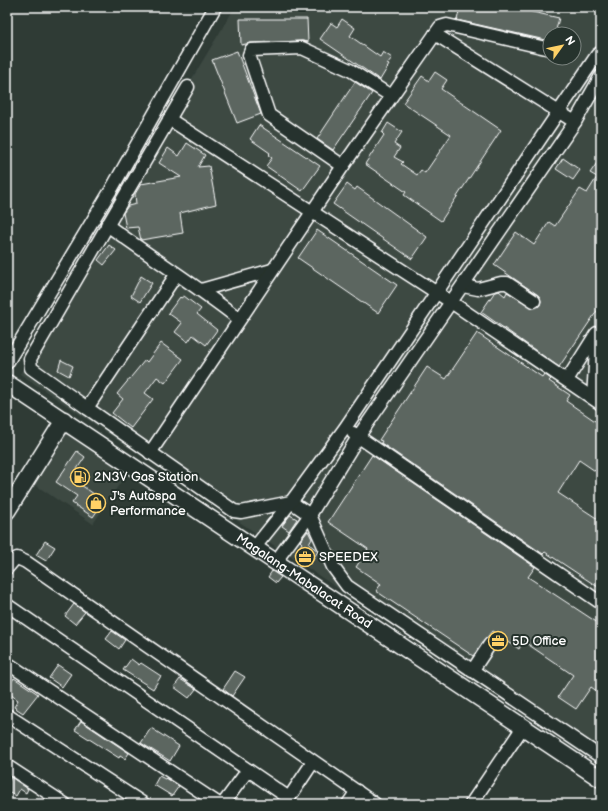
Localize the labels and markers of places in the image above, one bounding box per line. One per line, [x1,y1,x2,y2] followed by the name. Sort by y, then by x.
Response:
[69,466,91,488] fuel station icon: 2N3V Gas Station
[94,469,198,485] place label: 2N3V Gas Station
[110,488,186,519] place label: J's Autospa Performance
[85,492,107,514] shop icon: J's Autospa Performance
[294,546,316,568] office icon: SPEEDEX
[319,549,378,565] place label: SPEEDEX
[487,630,509,652] office icon: 5D Office
[512,633,567,649] place label: 5D Office

